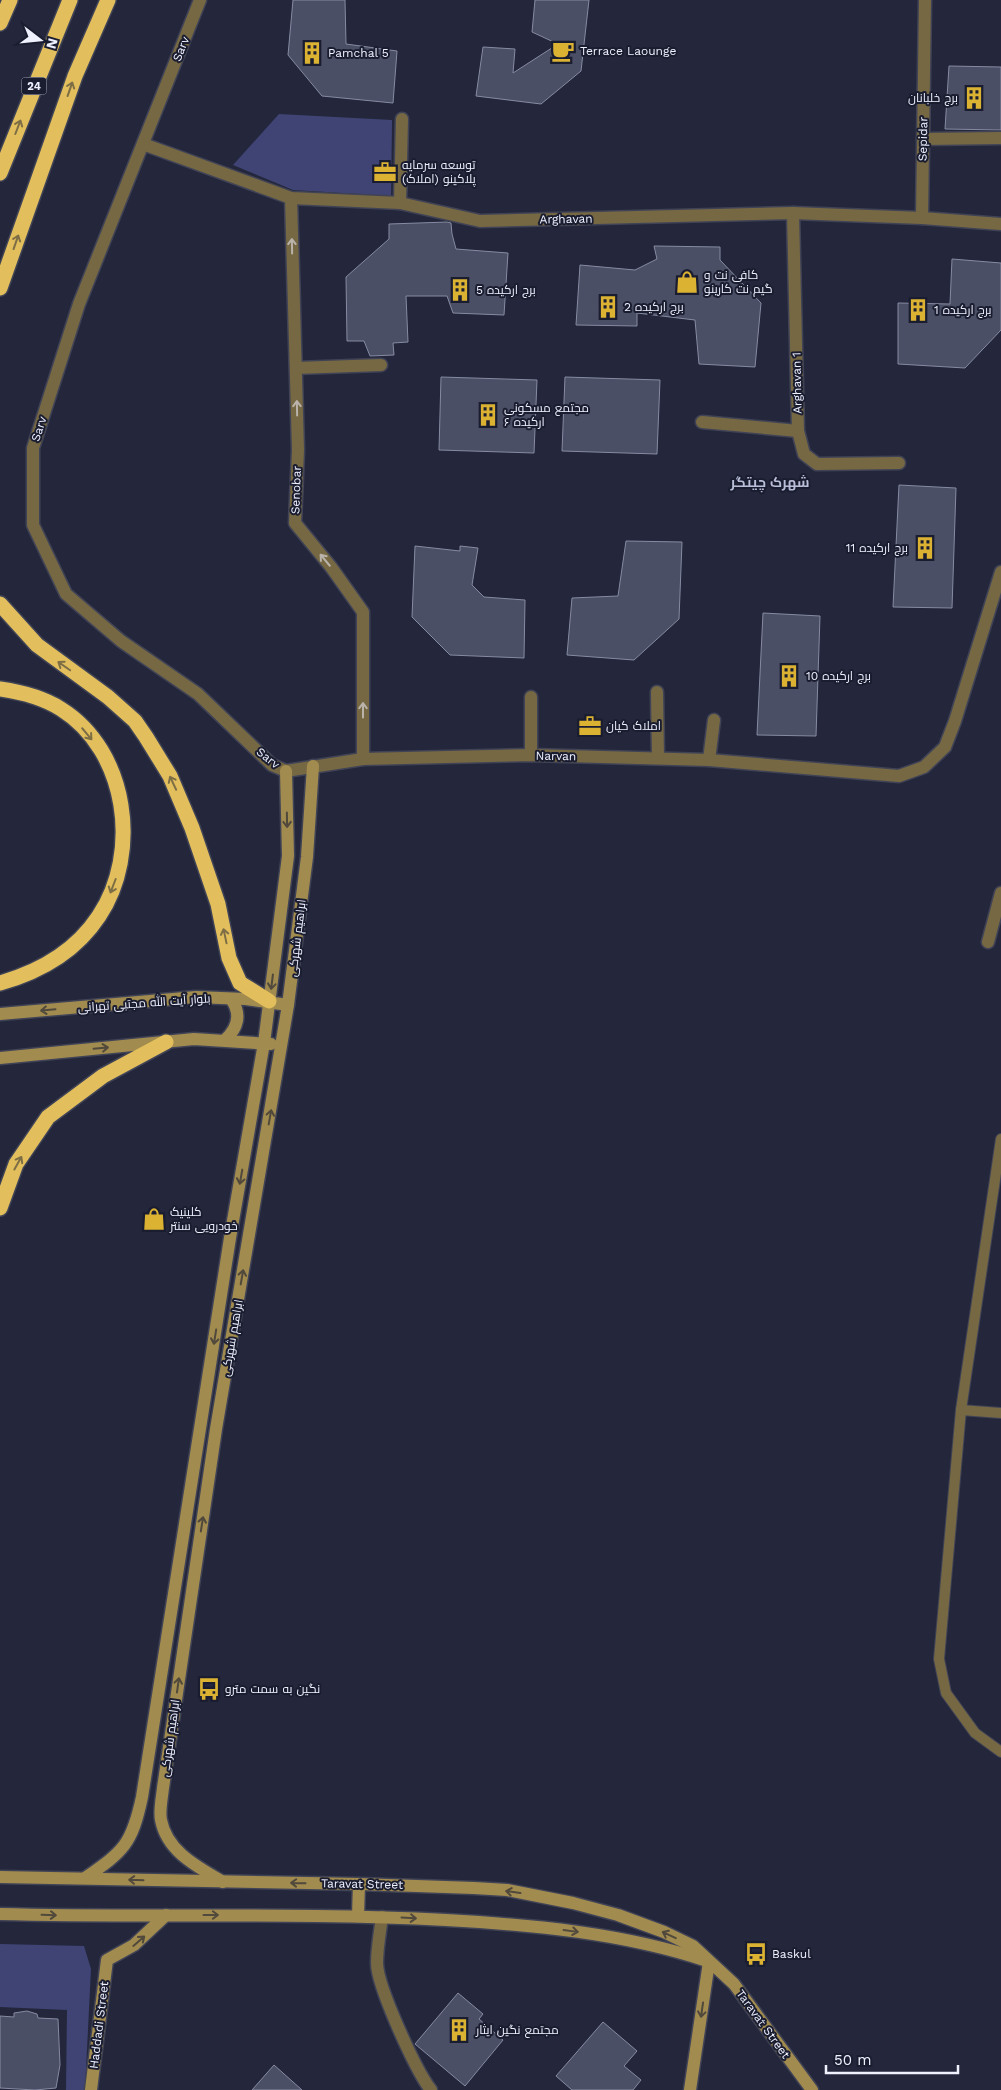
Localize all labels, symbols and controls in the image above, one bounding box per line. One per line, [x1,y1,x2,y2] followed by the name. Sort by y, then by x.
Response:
[15,15,65,65] north arrow
[170,34,193,63] street label: Sarv
[43,36,62,51] text: N
[550,38,576,64] cafe icon: Terrace Laounge
[299,40,325,66] building icon: Pamchal 5
[580,44,676,58] place label: Terrace Laounge
[328,46,389,60] place label: Pamchal 5
[22,78,46,94] road number: 24
[66,82,75,97] one-way arrow
[961,85,987,111] building icon: برج خلبانان
[908,91,958,106] place label: برج خلبانان
[916,117,930,161] street label: Sepidar
[14,120,23,135] one-way arrow
[402,158,476,188] place label: توسعه سرمایه پلاکینو (املاک)
[372,159,398,185] office icon: توسعه سرمایه پلاکینو (املاک)
[539,212,593,226] street label: Arghavan
[12,235,21,250] one-way arrow
[288,238,297,254] one-way arrow
[704,268,773,297] place label: کافی نت و گیم نت کارینو
[674,269,700,295] shop icon: کافی نت و گیم نت کارینو
[447,277,473,303] building icon: برج ارکیده 5
[476,283,536,298] place label: برج ارکیده 5
[595,294,621,320] building icon: برج ارکیده 2
[905,297,931,323] building icon: برج ارکیده 1
[624,300,684,315] place label: برج ارکیده 2
[934,303,991,318] place label: برج ارکیده 1
[789,352,805,414] street label: Arghavan 1
[292,400,301,416] one-way arrow
[504,401,589,429] place label: مجتمع مسکونی ارکیده ۶
[475,402,501,428] building icon: مجتمع مسکونی ارکیده ۶
[28,414,50,443] street label: Sarv
[288,465,304,514] street label: Senobar
[729,474,810,493] district label: شهرک چیتگر
[912,535,938,561] building icon: برج ارکیده 11
[846,541,908,556] place label: برج ارکیده 11
[320,553,331,566] one-way arrow
[57,661,71,671] one-way arrow
[776,663,802,689] building icon: برج ارکیده 10
[806,669,871,684] place label: برج ارکیده 10
[358,702,368,718] one-way arrow
[577,713,603,739] office icon: املاک کیان
[606,719,661,733] place label: املاک کیان
[82,727,93,740] one-way arrow
[254,745,283,772] street label: Sarv
[536,749,576,763] street label: Narvan
[167,776,177,791] one-way arrow
[282,812,292,828] one-way arrow
[108,878,117,893] one-way arrow
[285,898,310,978] street label: ابراهیم شهرکی
[219,929,229,945] one-way arrow
[267,973,277,989] one-way arrow
[77,990,211,1015] street label: بلوار آیت الله مجتبی تهرانی
[40,1005,56,1014] one-way arrow
[92,1043,108,1052] one-way arrow
[266,1109,276,1125] one-way arrow
[13,1155,23,1170] one-way arrow
[235,1168,245,1184] one-way arrow
[169,1205,238,1233] place label: کلینیک خودرویی سنتر
[141,1206,167,1232] shop icon: کلینیک خودرویی سنتر
[238,1270,248,1286] one-way arrow
[218,1298,247,1378] street label: ابراهیم شهرکی
[210,1329,220,1345] one-way arrow
[197,1516,207,1532] one-way arrow
[196,1676,222,1702] bus stop icon: نگین به سمت مترو
[173,1677,183,1693] one-way arrow
[225,1682,320,1696] place label: نگین به سمت مترو
[158,1698,183,1778] street label: ابراهیم شهرکی
[128,1875,144,1884] one-way arrow
[321,1876,403,1892] street label: Taravat Street
[291,1878,307,1888] one-way arrow
[506,1886,522,1896] one-way arrow
[40,1910,56,1920] one-way arrow
[202,1910,219,1920] one-way arrow
[400,1914,416,1923] one-way arrow
[562,1926,578,1936] one-way arrow
[662,1930,677,1939] one-way arrow
[132,1935,145,1947] one-way arrow
[743,1941,769,1967] bus stop icon: Baskul
[772,1947,811,1961] place label: Baskul
[87,1980,111,2070] street label: Haddadi Street
[733,1987,793,2061] street label: Taravat Street
[697,2002,707,2018] one-way arrow
[446,2017,472,2043] building icon: مجتمع نگین ایثار
[475,2023,559,2038] place label: مجتمع نگین ایثار
[826,2042,958,2074] scale bar
[834,2051,871,2069] text: 50 m

